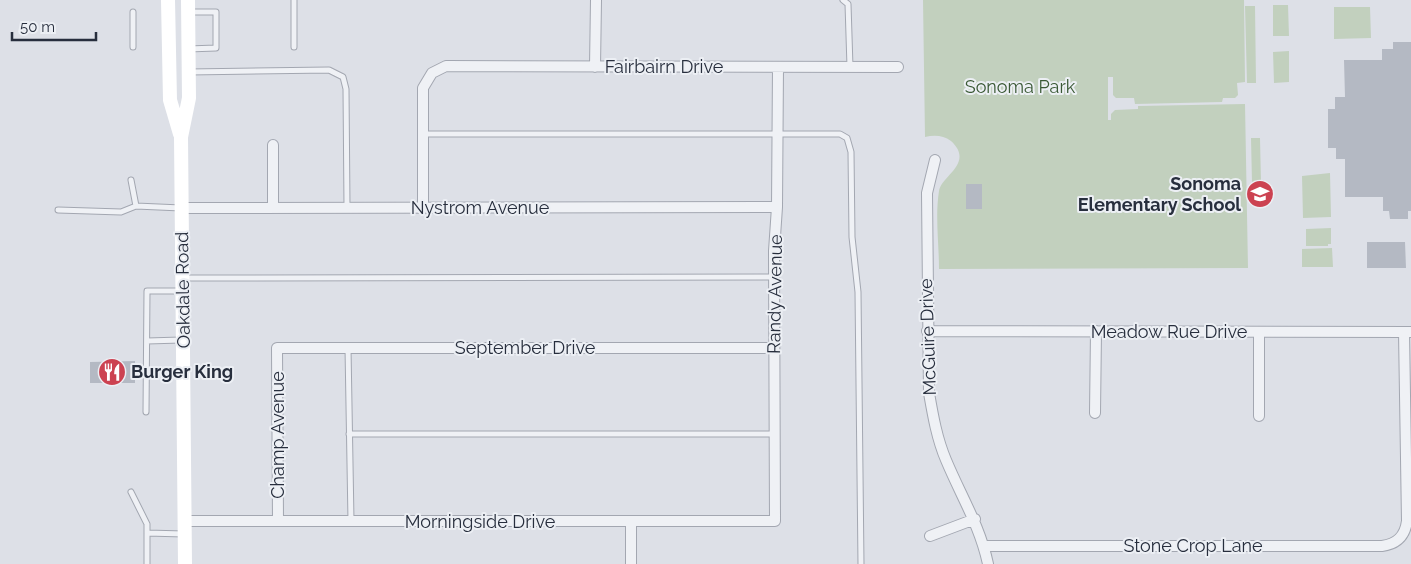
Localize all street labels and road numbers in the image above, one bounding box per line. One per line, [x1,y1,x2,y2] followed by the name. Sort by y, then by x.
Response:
[605,56,724,77] street label: Fairbairn Drive
[411,197,550,218] street label: Nystrom Avenue
[171,232,194,348] street label: Oakdale Road
[763,234,786,354] street label: Randy Avenue
[915,278,940,396] street label: McGuire Drive
[1091,321,1248,342] street label: Meadow Rue Drive
[455,337,596,358] street label: September Drive
[267,371,288,499] street label: Champ Avenue
[405,511,556,532] street label: Morningside Drive
[1123,535,1263,556] street label: Stone Crop Lane

